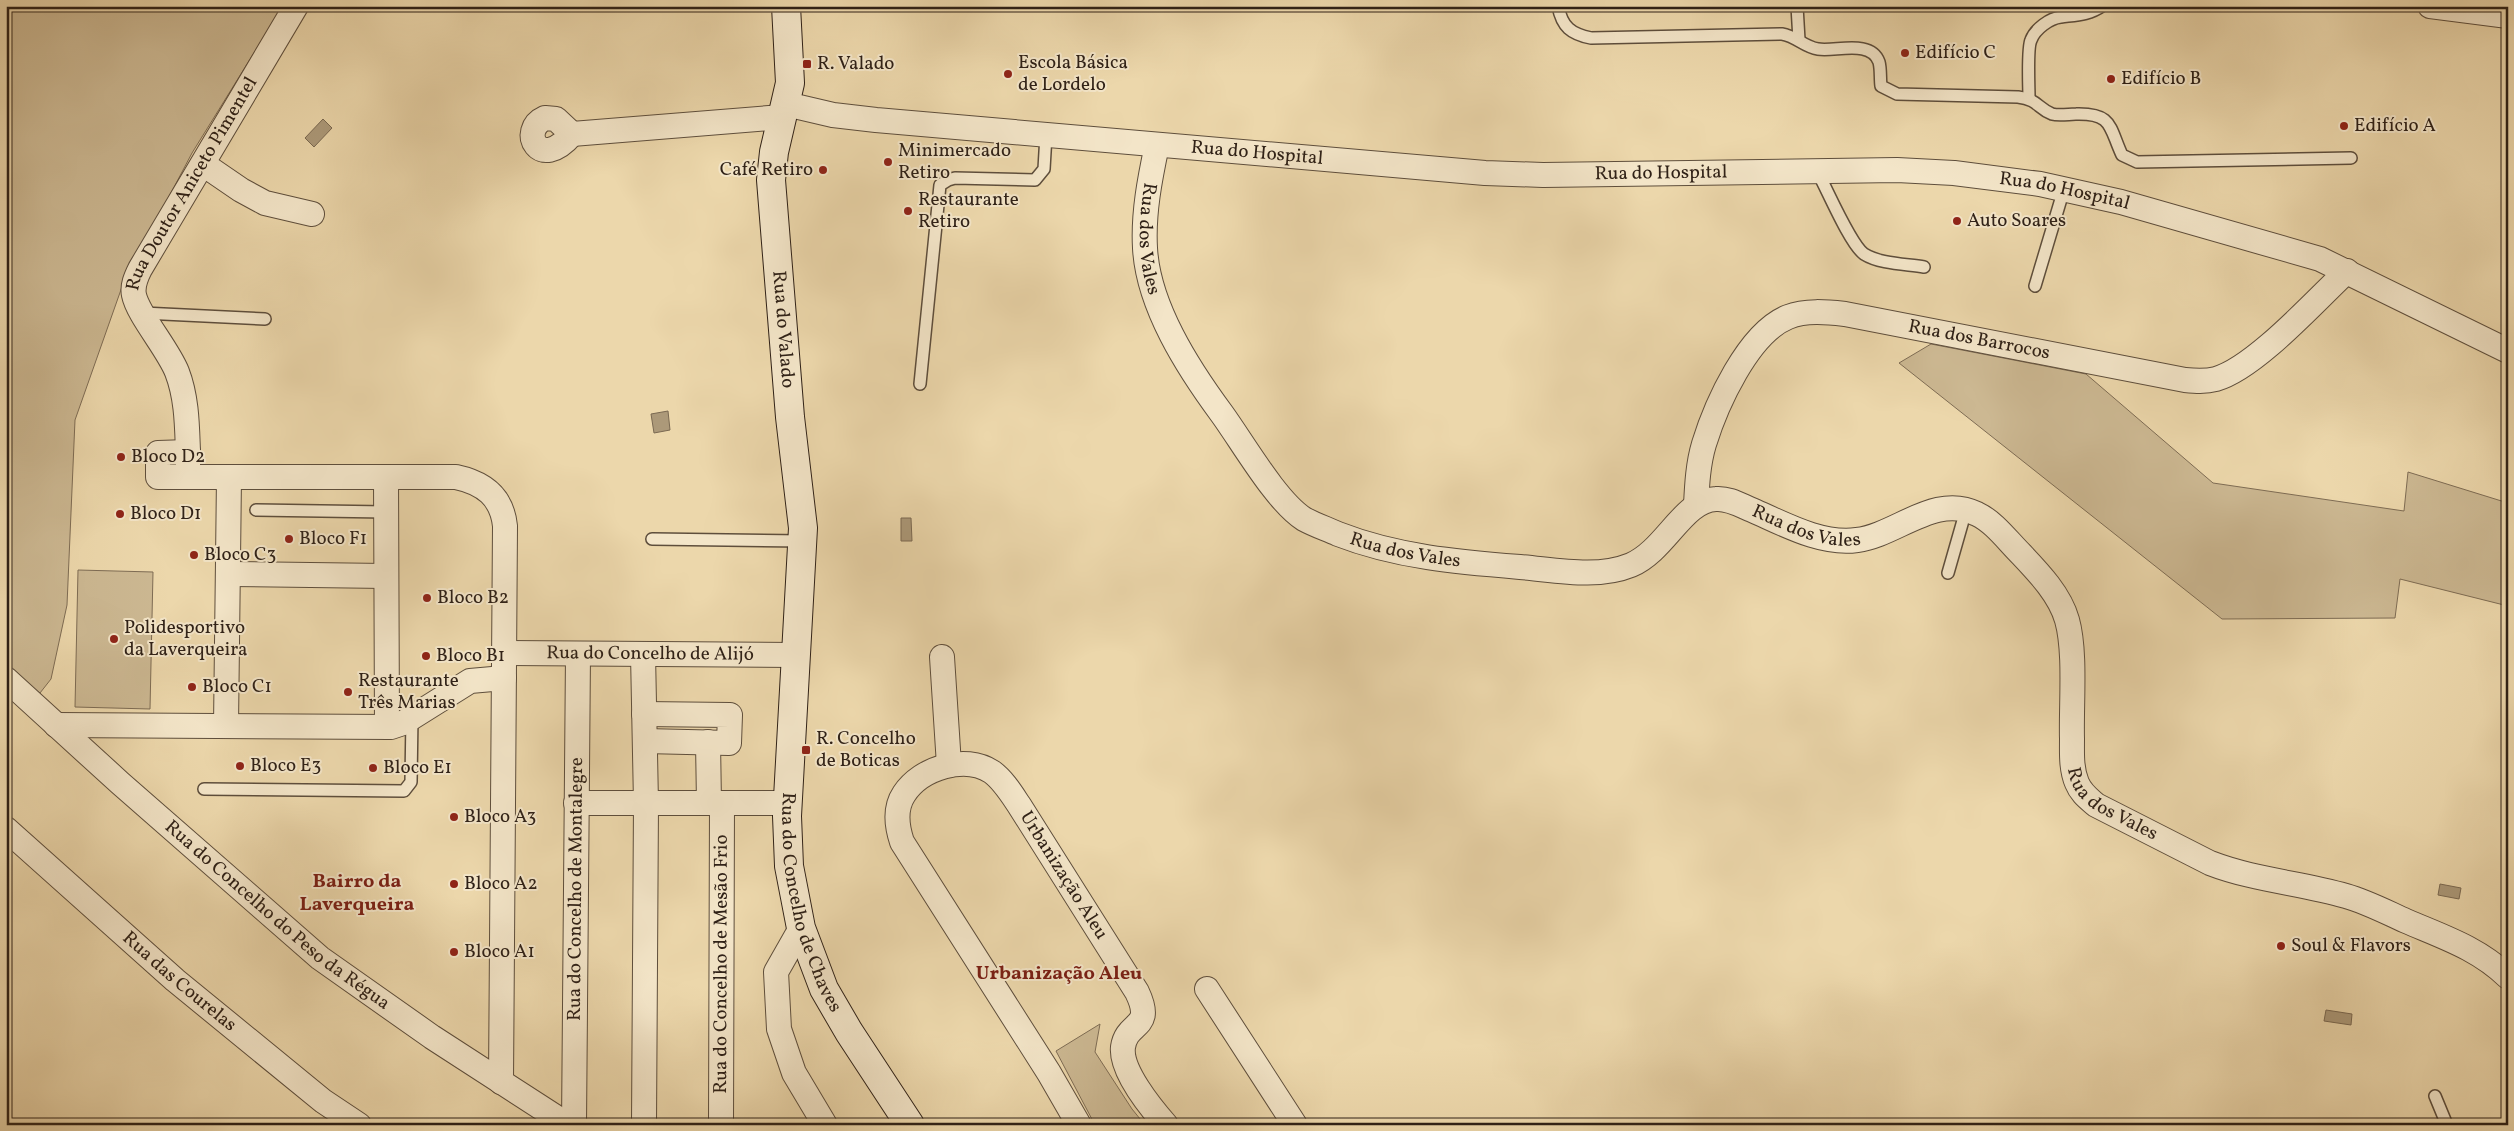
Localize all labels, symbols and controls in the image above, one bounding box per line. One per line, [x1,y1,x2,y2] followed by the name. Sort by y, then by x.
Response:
[1915,40,1996,66] place label: Edifício C
[1899,47,1911,59] marker: Edifício C
[1018,50,1128,98] place label: Escola Básica de Lordelo
[817,51,894,77] place label: R. Valado
[801,58,813,70] marker: R. Valado
[2121,66,2201,92] place label: Edifício B
[1002,68,1014,80] marker: Escola Básica de Lordelo
[120,72,264,293] street label: Rua Doutor Aniceto Pimentel
[2105,73,2117,85] marker: Edifício B
[2354,113,2436,139] place label: Edifício A
[2338,120,2350,132] marker: Edifício A
[1190,134,1325,172] street label: Rua do Hospital
[898,138,1011,186] place label: Minimercado Retiro
[882,156,894,168] marker: Minimercado Retiro
[720,157,813,183] place label: Café Retiro
[1595,159,1728,187] street label: Rua do Hospital
[817,164,829,176] marker: Café Retiro
[1998,166,2133,217] street label: Rua do Hospital
[1132,181,1167,298] street label: Rua dos Vales
[918,187,1019,235] place label: Restaurante Retiro
[902,205,914,217] marker: Restaurante Retiro
[1967,208,2066,234] place label: Auto Soares
[1951,215,1963,227] marker: Auto Soares
[765,270,801,389] street label: Rua do Valado
[1906,314,2052,367] street label: Rua dos Barrocos
[131,444,205,470] place label: Bloco D2
[115,451,127,463] marker: Bloco D2
[1748,499,1862,554] street label: Rua dos Vales
[130,501,201,527] place label: Bloco D1
[114,508,126,520] marker: Bloco D1
[299,526,367,552] place label: Bloco F1
[1346,526,1462,574] street label: Rua dos Vales
[283,533,295,545] marker: Bloco F1
[204,542,276,568] place label: Bloco C3
[188,549,200,561] marker: Bloco C3
[437,585,509,611] place label: Bloco B2
[421,592,433,604] marker: Bloco B2
[124,615,248,663] place label: Polidesportivo da Laverqueira
[108,633,120,645] marker: Polidesportivo da Laverqueira
[546,640,754,668] street label: Rua do Concelho de Alijó
[436,643,505,669] place label: Bloco B1
[420,650,432,662] marker: Bloco B1
[358,668,459,716] place label: Restaurante Três Marias
[202,674,272,700] place label: Bloco C1
[186,681,198,693] marker: Bloco C1
[342,686,354,698] marker: Restaurante Três Marias
[816,726,916,774] place label: R. Concelho de Boticas
[800,744,812,756] marker: R. Concelho de Boticas
[250,753,321,779] place label: Bloco E3
[383,755,452,781] place label: Bloco E1
[562,757,590,1021] street label: Rua do Concelho de Montalegre
[234,760,246,772] marker: Bloco E3
[367,762,379,774] marker: Bloco E1
[2060,765,2162,847] street label: Rua dos Vales
[774,792,848,1017] street label: Rua do Concelho de Chaves
[464,804,536,830] place label: Bloco A3
[1013,806,1114,945] street label: Urbanização Aleu
[448,811,460,823] marker: Bloco A3
[159,815,395,1016] street label: Rua do Concelho do Peso da Régua
[708,834,735,1094] street label: Rua do Concelho de Mesão Frio
[300,868,414,919] district label: Bairro da Laverqueira
[464,871,538,897] place label: Bloco A2
[448,878,460,890] marker: Bloco A2
[116,926,242,1038] street label: Rua das Courelas
[2291,933,2411,959] place label: Soul & Flavors
[464,939,535,965] place label: Bloco A1
[2275,940,2287,952] marker: Soul & Flavors
[448,946,460,958] marker: Bloco A1
[976,960,1142,988] district label: Urbanização Aleu

